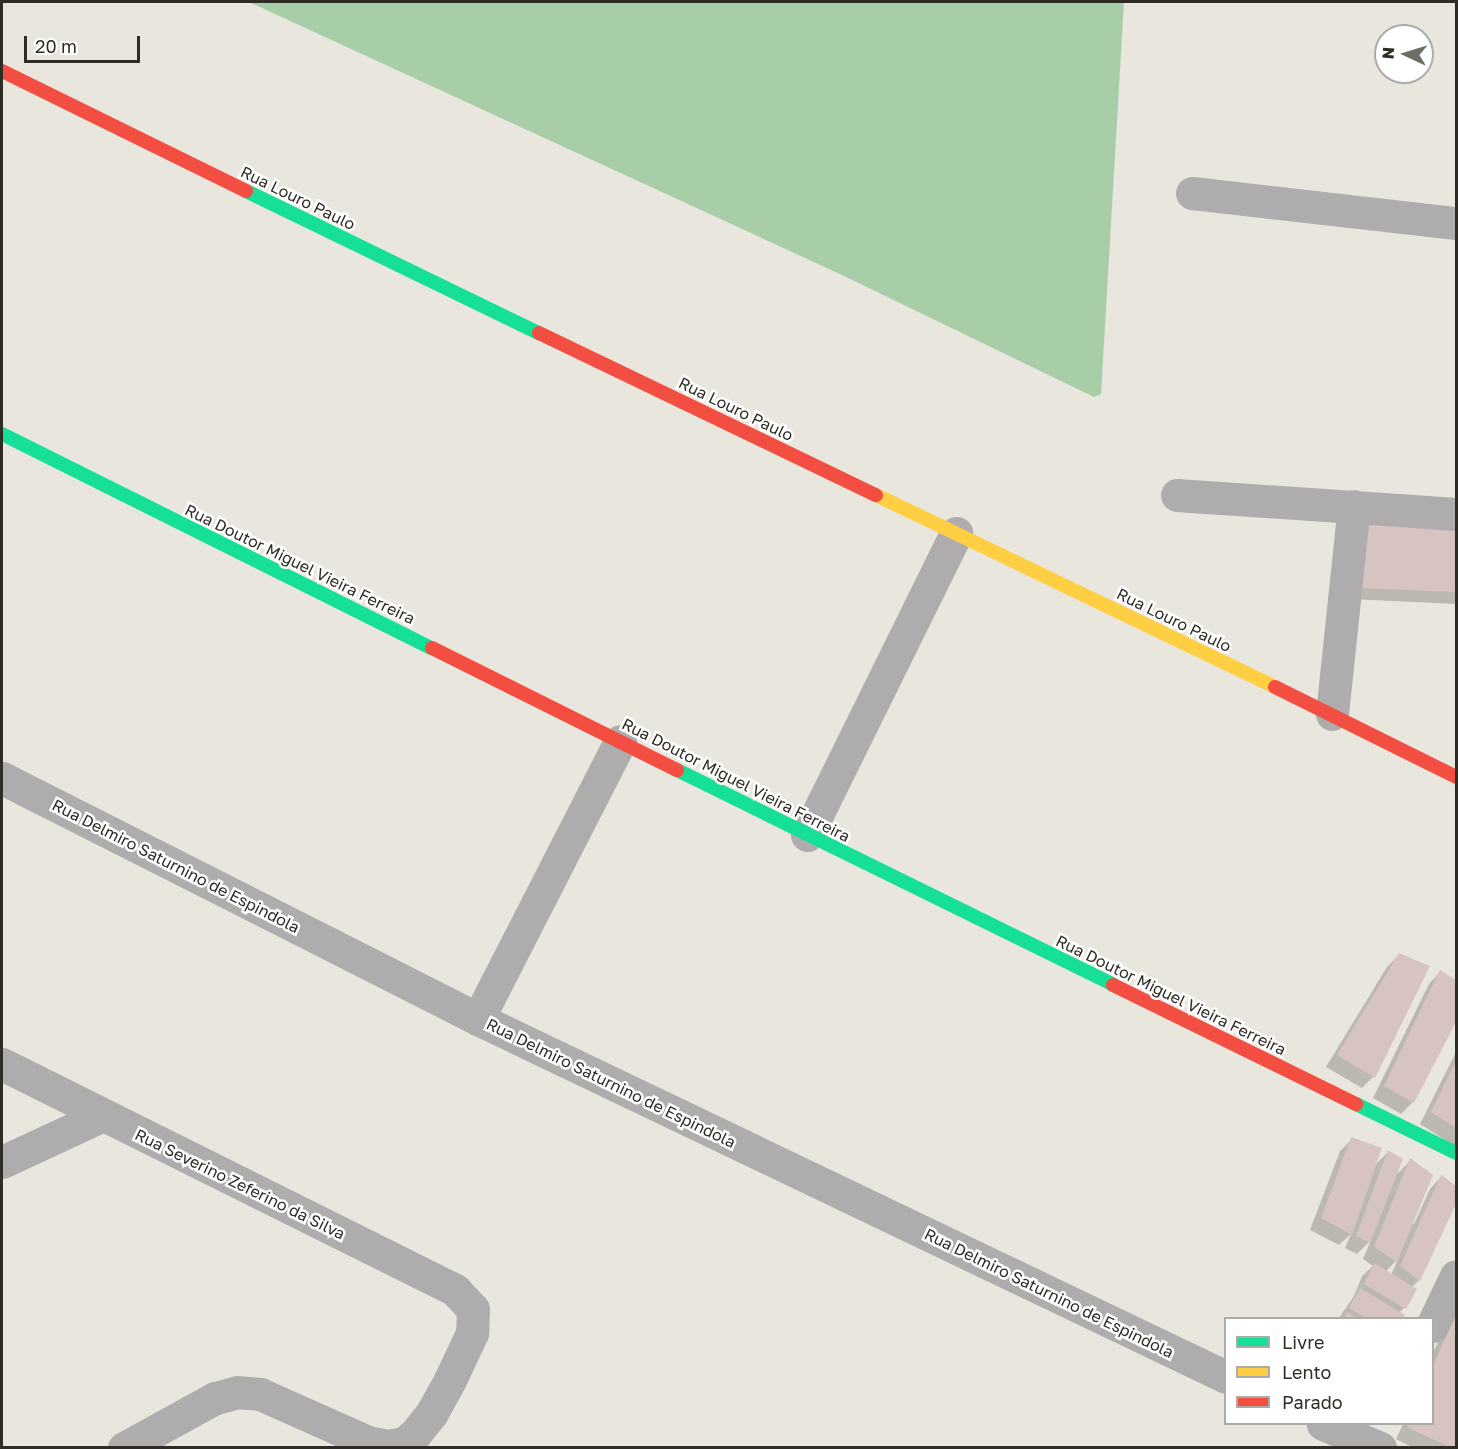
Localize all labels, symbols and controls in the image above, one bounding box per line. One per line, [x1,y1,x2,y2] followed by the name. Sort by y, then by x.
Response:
[27,24,142,62] scale bar
[1374,24,1434,84] north arrow
[35,35,77,57] text: 20 m
[1378,46,1398,60] text: N
[238,162,358,234] street label: Rua Louro Paulo
[676,373,796,445] street label: Rua Louro Paulo
[182,500,418,628] street label: Rua Doutor Miguel Vieira Ferreira
[1114,584,1234,656] street label: Rua Louro Paulo
[619,714,853,846] street label: Rua Doutor Miguel Vieira Ferreira
[49,795,303,937] street label: Rua Delmiro Saturnino de Espindola
[1053,931,1289,1059] street label: Rua Doutor Miguel Vieira Ferreira
[483,1014,739,1152] street label: Rua Delmiro Saturnino de Espindola
[132,1125,348,1243] street label: Rua Severino Zeferino da Silva
[921,1224,1177,1362] street label: Rua Delmiro Saturnino de Espindola
[1224,1317,1434,1425] legend
[1282,1331,1324,1353] text: Livre
[1282,1361,1331,1383] text: Lento
[1282,1391,1343,1413] text: Parado

